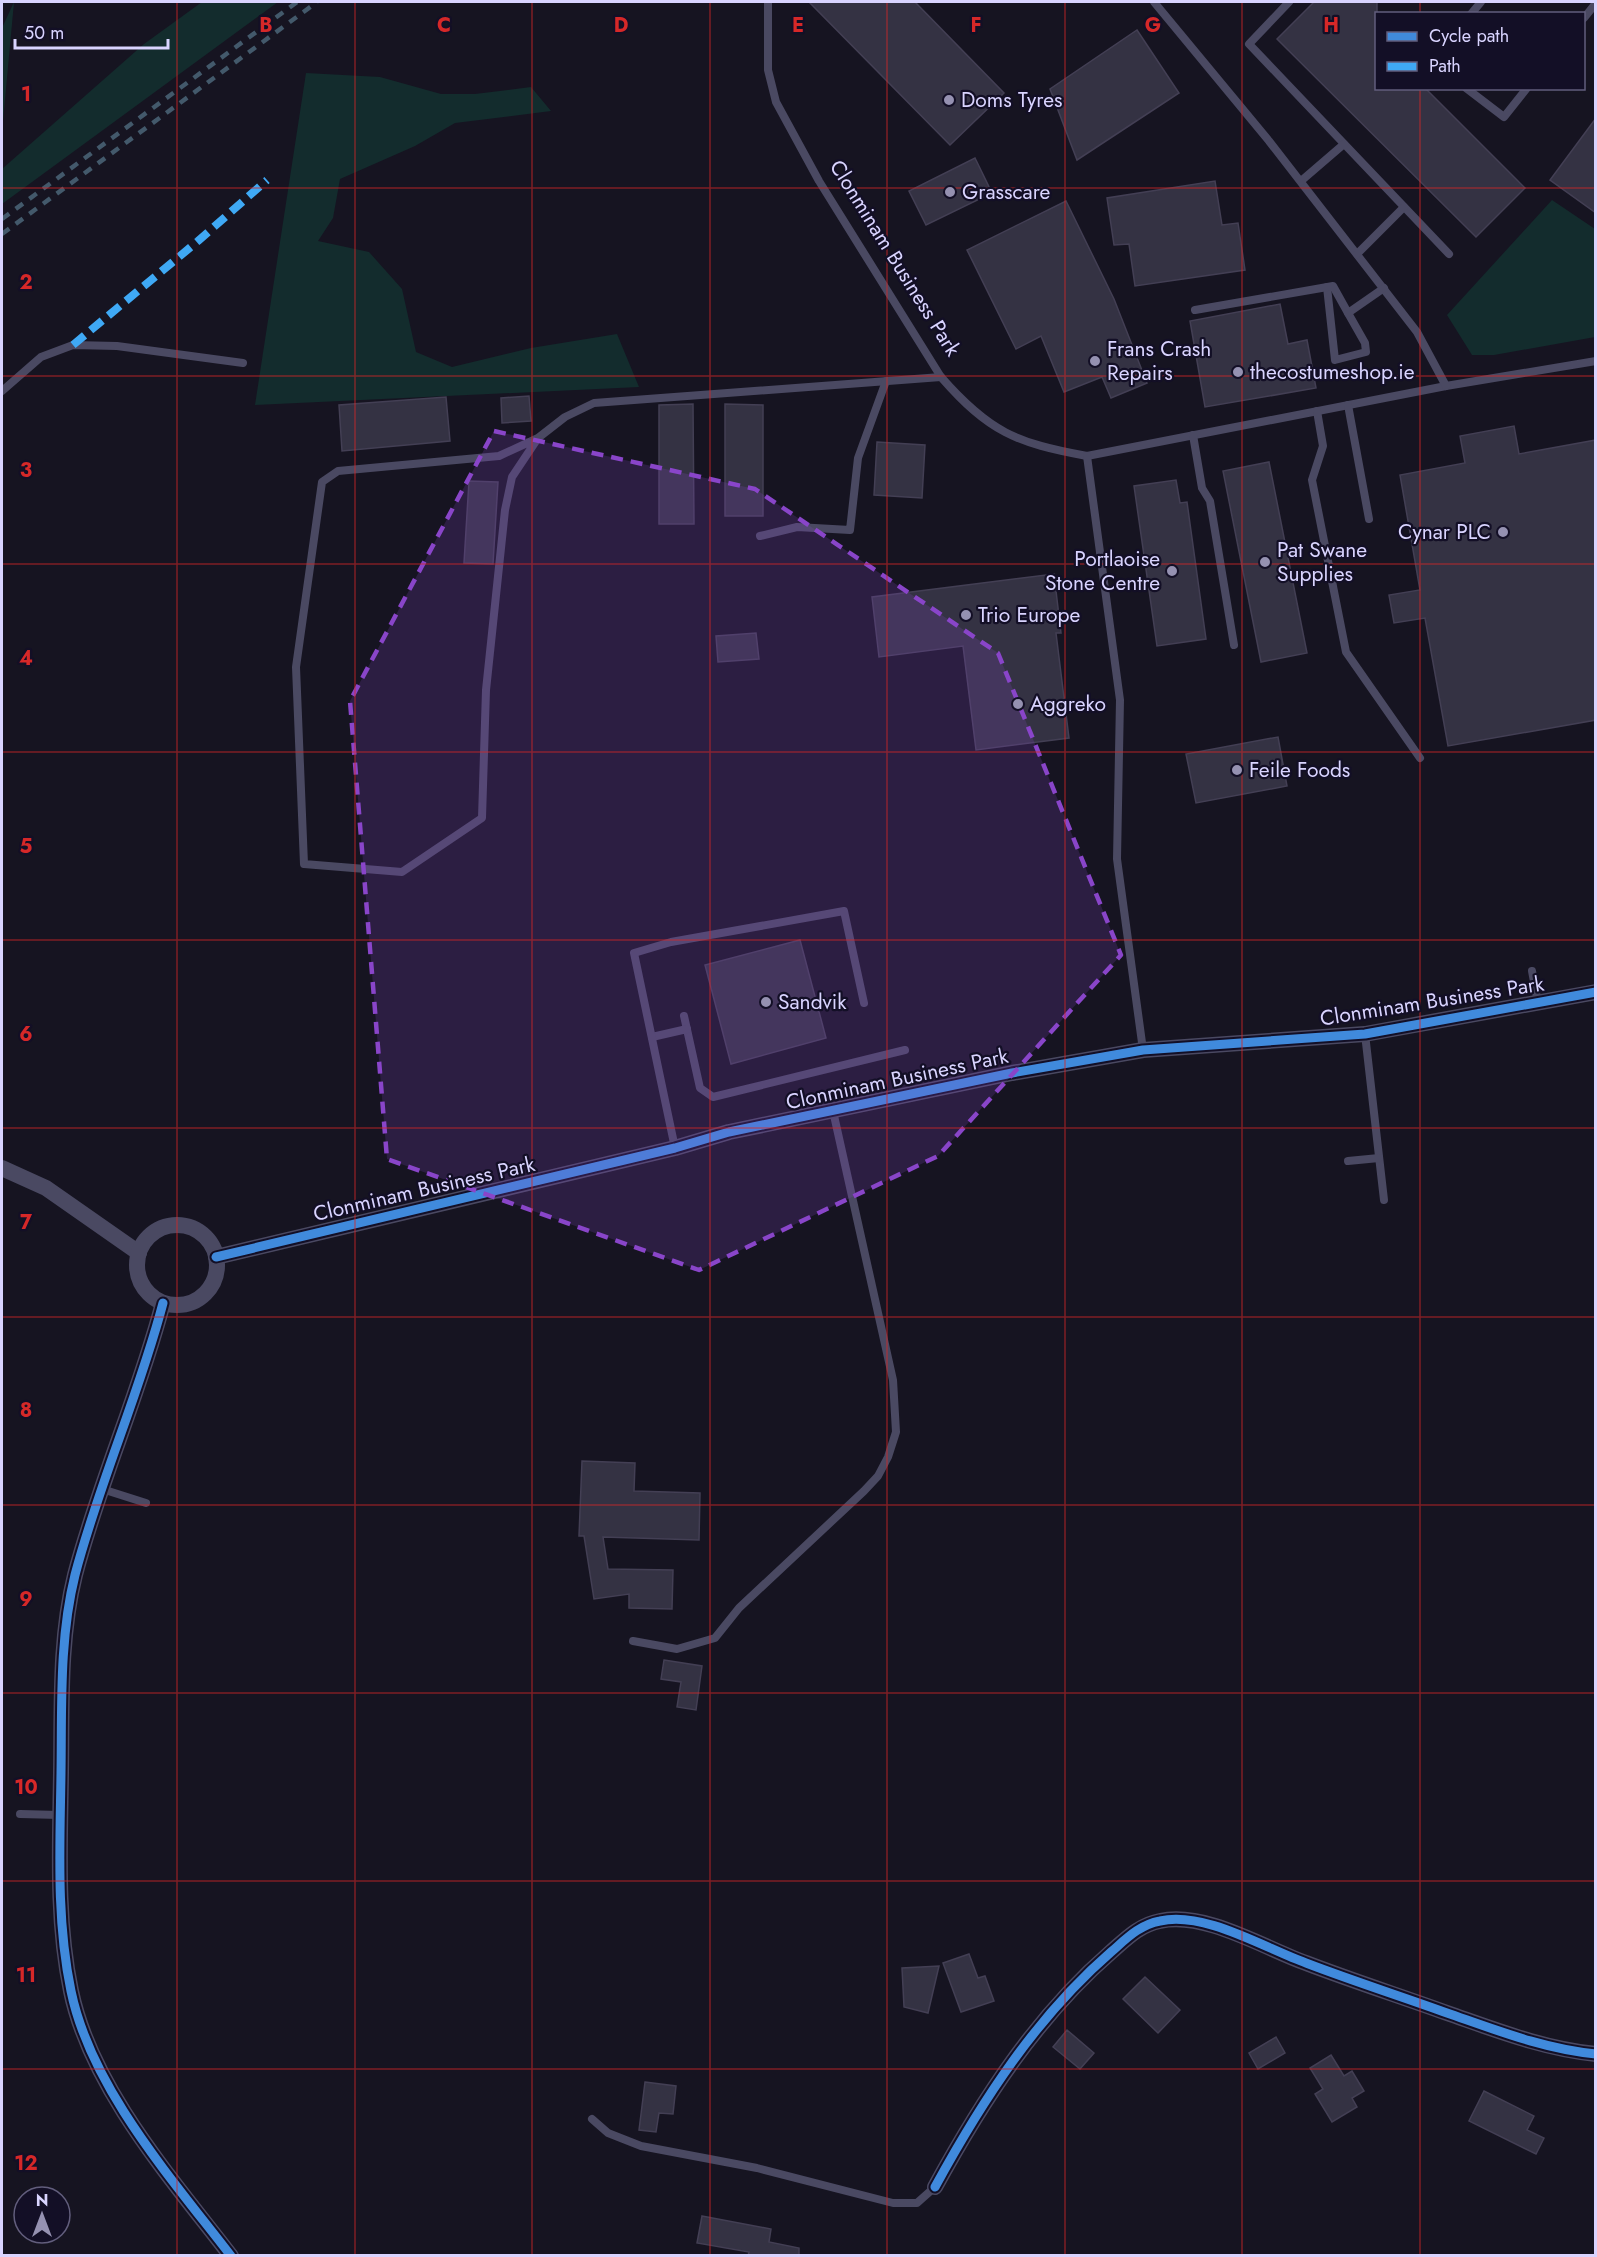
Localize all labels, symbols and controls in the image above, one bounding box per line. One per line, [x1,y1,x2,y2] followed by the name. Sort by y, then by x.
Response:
[259,11,273,40] text: B
[437,11,451,40] text: C
[614,11,628,40] text: D
[792,11,804,40] text: E
[970,11,982,40] text: F
[1145,11,1161,40] text: G
[1323,11,1339,40] text: H
[15,12,168,50] scale bar
[1375,12,1585,90] legend
[24,20,64,46] text: 50 m
[1429,23,1509,49] text: Cycle path
[1429,53,1461,79] text: Path
[21,80,31,109] text: 1
[961,85,1062,115] place label: Doms Tyres
[942,93,956,107] marker: Doms Tyres
[822,154,968,363] street label: Clonminam Business Park
[962,177,1051,207] place label: Grasscare
[943,185,957,199] marker: Grasscare
[19,268,33,297] text: 2
[1107,334,1211,388] place label: Frans Crash Repairs
[1088,354,1102,368] marker: Frans Crash Repairs
[1250,357,1415,387] place label: thecostumeshop.ie
[1231,365,1245,379] marker: thecostumeshop.ie
[20,456,32,485] text: 3
[1398,517,1491,547] place label: Cynar PLC
[1496,525,1510,539] marker: Cynar PLC
[1277,535,1367,589] place label: Pat Swane Supplies
[1045,544,1160,598] place label: Portlaoise Stone Centre
[1258,555,1272,569] marker: Pat Swane Supplies
[1165,564,1179,578] marker: Portlaoise Stone Centre
[978,600,1080,630] place label: Trio Europe
[959,608,973,622] marker: Trio Europe
[19,644,33,673] text: 4
[1030,689,1106,719] place label: Aggreko
[1011,697,1025,711] marker: Aggreko
[1249,755,1350,785] place label: Feile Foods
[1230,763,1244,777] marker: Feile Foods
[20,832,33,861] text: 5
[1318,968,1547,1034] street label: Clonminam Business Park
[778,987,847,1017] place label: Sandvik
[759,995,773,1009] marker: Sandvik
[19,1020,33,1049] text: 6
[783,1041,1012,1117] street label: Clonminam Business Park
[310,1149,538,1229] street label: Clonminam Business Park
[20,1208,33,1237] text: 7
[20,1396,32,1425] text: 8
[19,1585,33,1614] text: 9
[14,1773,38,1802] text: 10
[16,1961,36,1990] text: 11
[14,2149,38,2178] text: 12
[12,2185,72,2245] north arrow
[36,2189,48,2212] text: N

